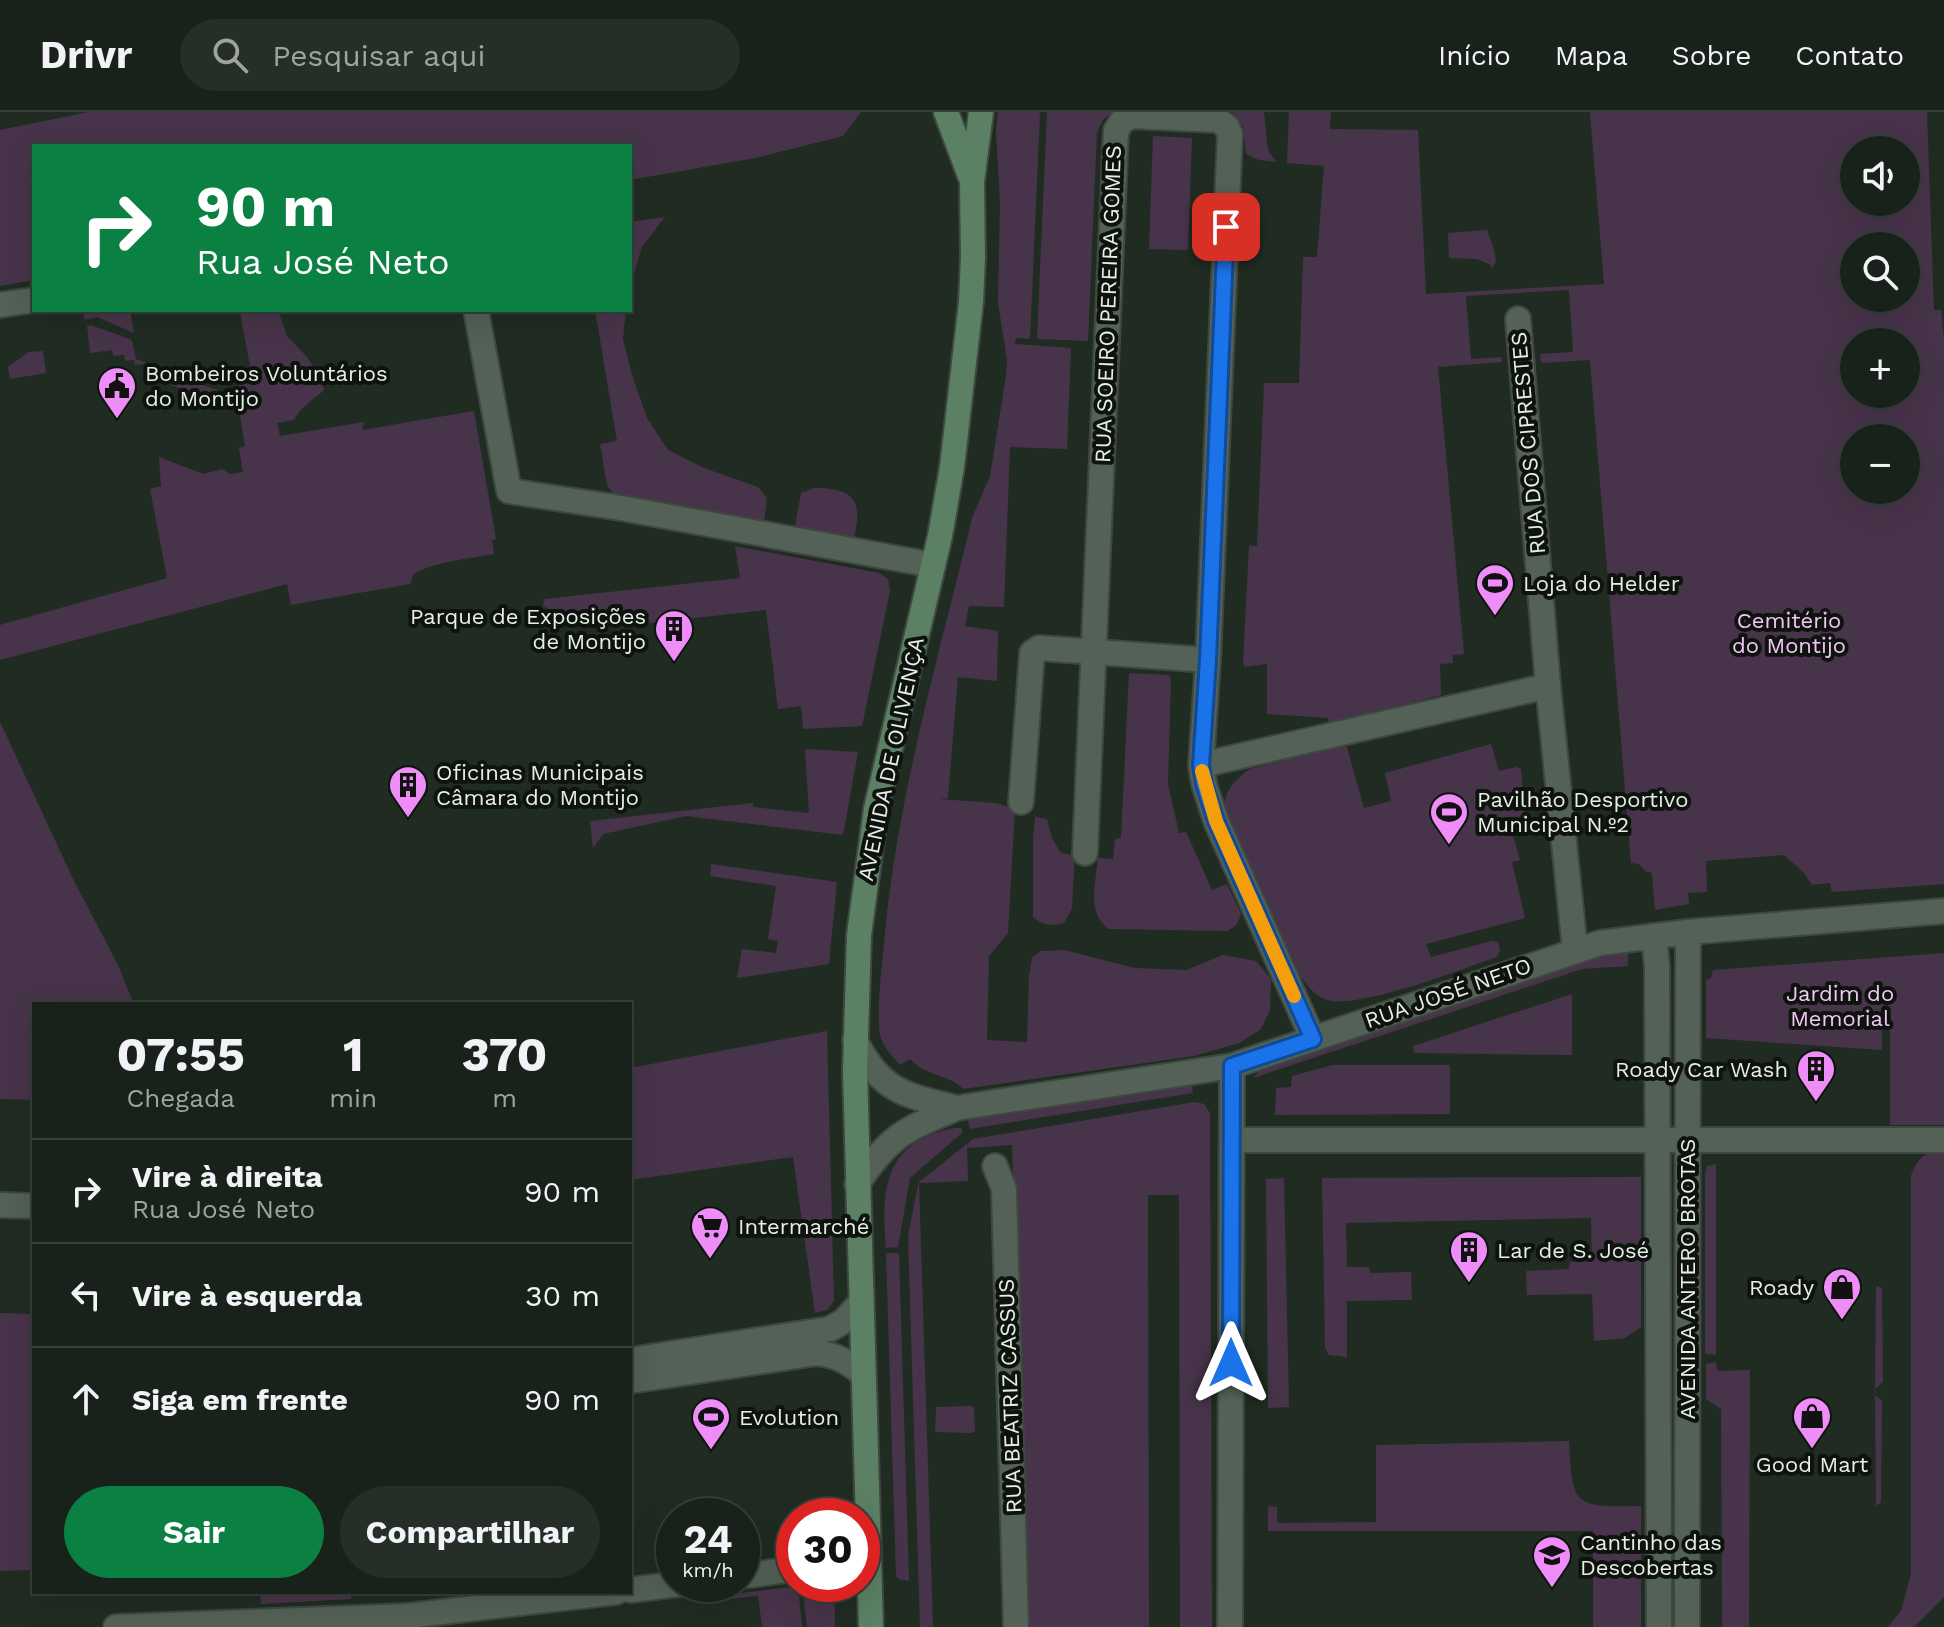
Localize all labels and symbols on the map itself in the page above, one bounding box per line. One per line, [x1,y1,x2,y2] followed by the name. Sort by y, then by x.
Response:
[1090,145,1126,463] street label: RUA SOEIRO PEREIRA GOMES
[1192,193,1260,261] pin
[1506,331,1550,555] street label: RUA DOS CIPRESTES
[145,361,388,411] place label: Bombeiros Voluntários do Montijo
[96,365,138,420] public building icon: Bombeiros Voluntários do Montijo
[1474,562,1516,617] sports icon: Loja do Helder
[1523,571,1680,596] place label: Loja do Helder
[410,604,646,654] place label: Parque de Exposições de Montijo
[653,608,695,663] building icon: Parque de Exposições de Montijo
[1732,608,1846,658] park label: Cemitério do Montijo
[853,635,929,883] street label: AVENIDA DE OLIVENÇA
[436,760,644,810] place label: Oficinas Municipais Câmara do Montijo
[387,764,429,819] building icon: Oficinas Municipais Câmara do Montijo
[1477,787,1688,837] place label: Pavilhão Desportivo Municipal N.º2
[1428,791,1470,846] sports icon: Pavilhão Desportivo Municipal N.º2
[1362,953,1534,1033] street label: RUA JOSÉ NETO
[1786,981,1894,1031] park label: Jardim do Memorial
[1795,1048,1837,1103] building icon: Roady Car Wash
[1615,1057,1788,1082] place label: Roady Car Wash
[1675,1139,1700,1419] street label: AVENIDA ANTERO BROTAS
[689,1205,731,1260] supermarket icon: Intermarché
[738,1214,869,1239] place label: Intermarché
[1448,1229,1490,1284] building icon: Lar de S. José
[1497,1238,1649,1263] place label: Lar de S. José
[1821,1266,1863,1321] shop icon: Roady
[1749,1275,1815,1300] place label: Roady
[993,1278,1027,1514] street label: RUA BEATRIZ CASSUS
[1189,1321,1273,1405] position arrow
[1791,1395,1833,1450] shop icon: Good Mart
[690,1396,732,1451] sports icon: Evolution
[739,1405,839,1430] place label: Evolution
[1756,1452,1868,1477] place label: Good Mart
[776,1498,880,1602] speed limit sign: 30
[1580,1530,1722,1580] place label: Cantinho das Descobertas
[1531,1534,1573,1589] school or university icon: Cantinho das Descobertas

